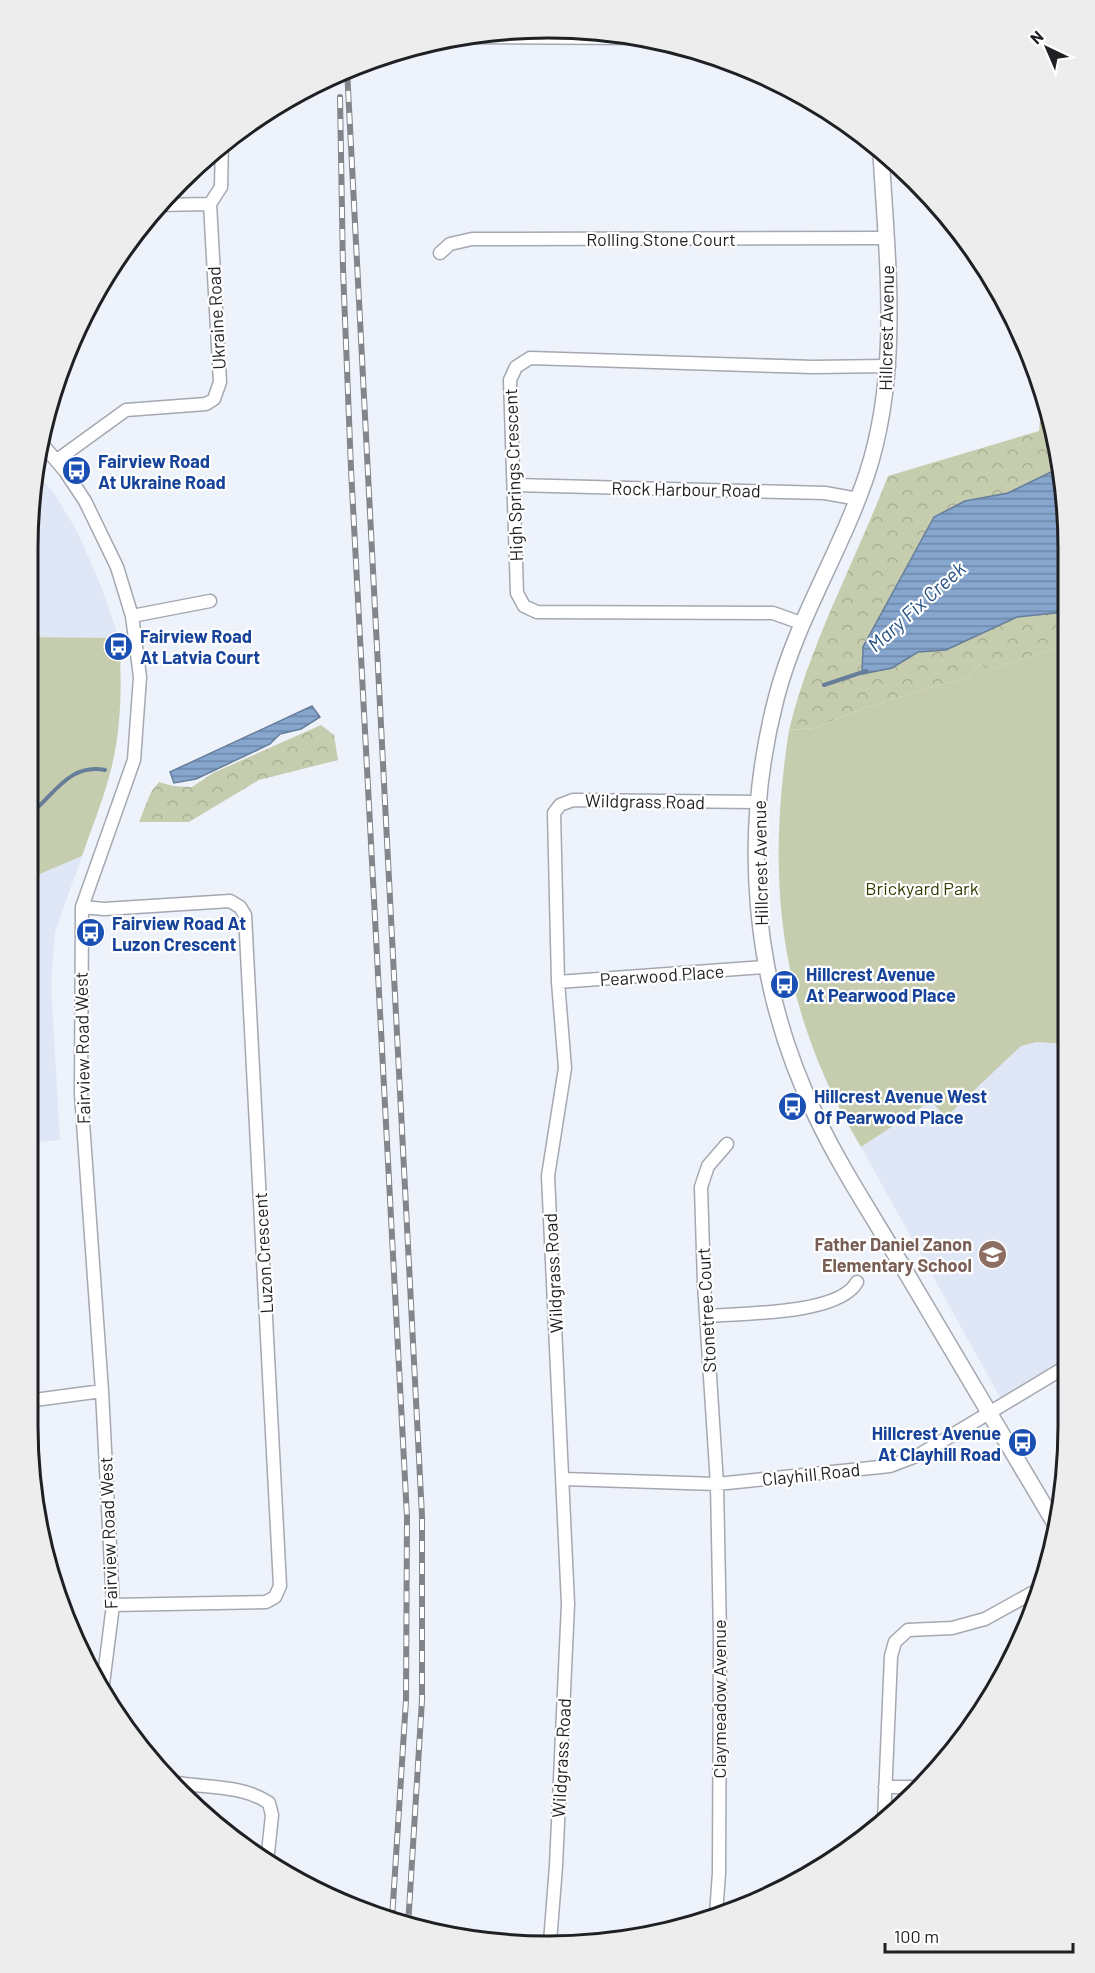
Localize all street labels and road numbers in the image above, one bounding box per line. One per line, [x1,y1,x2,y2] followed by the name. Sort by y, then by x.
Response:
[586,228,736,250] street label: Rolling Stone Court
[874,265,898,391] street label: Hillcrest Avenue
[202,266,230,370] street label: Ukraine Road
[499,388,527,562] street label: High Springs Crescent
[611,477,761,501] street label: Rock Harbour Road
[585,789,705,813] street label: Wildgrass Road
[748,800,772,926] street label: Hillcrest Avenue
[599,960,725,990] street label: Pearwood Place
[70,972,94,1124] street label: Fairview Road West
[249,1192,277,1314] street label: Luzon Crescent
[539,1212,567,1334] street label: Wildgrass Road
[692,1247,720,1373] street label: Stonetree Court
[94,1456,122,1610] street label: Fairview Road West
[761,1458,861,1490] street label: Clayhill Road
[708,1620,730,1778] street label: Claymeadow Avenue
[547,1697,575,1819] street label: Wildgrass Road

